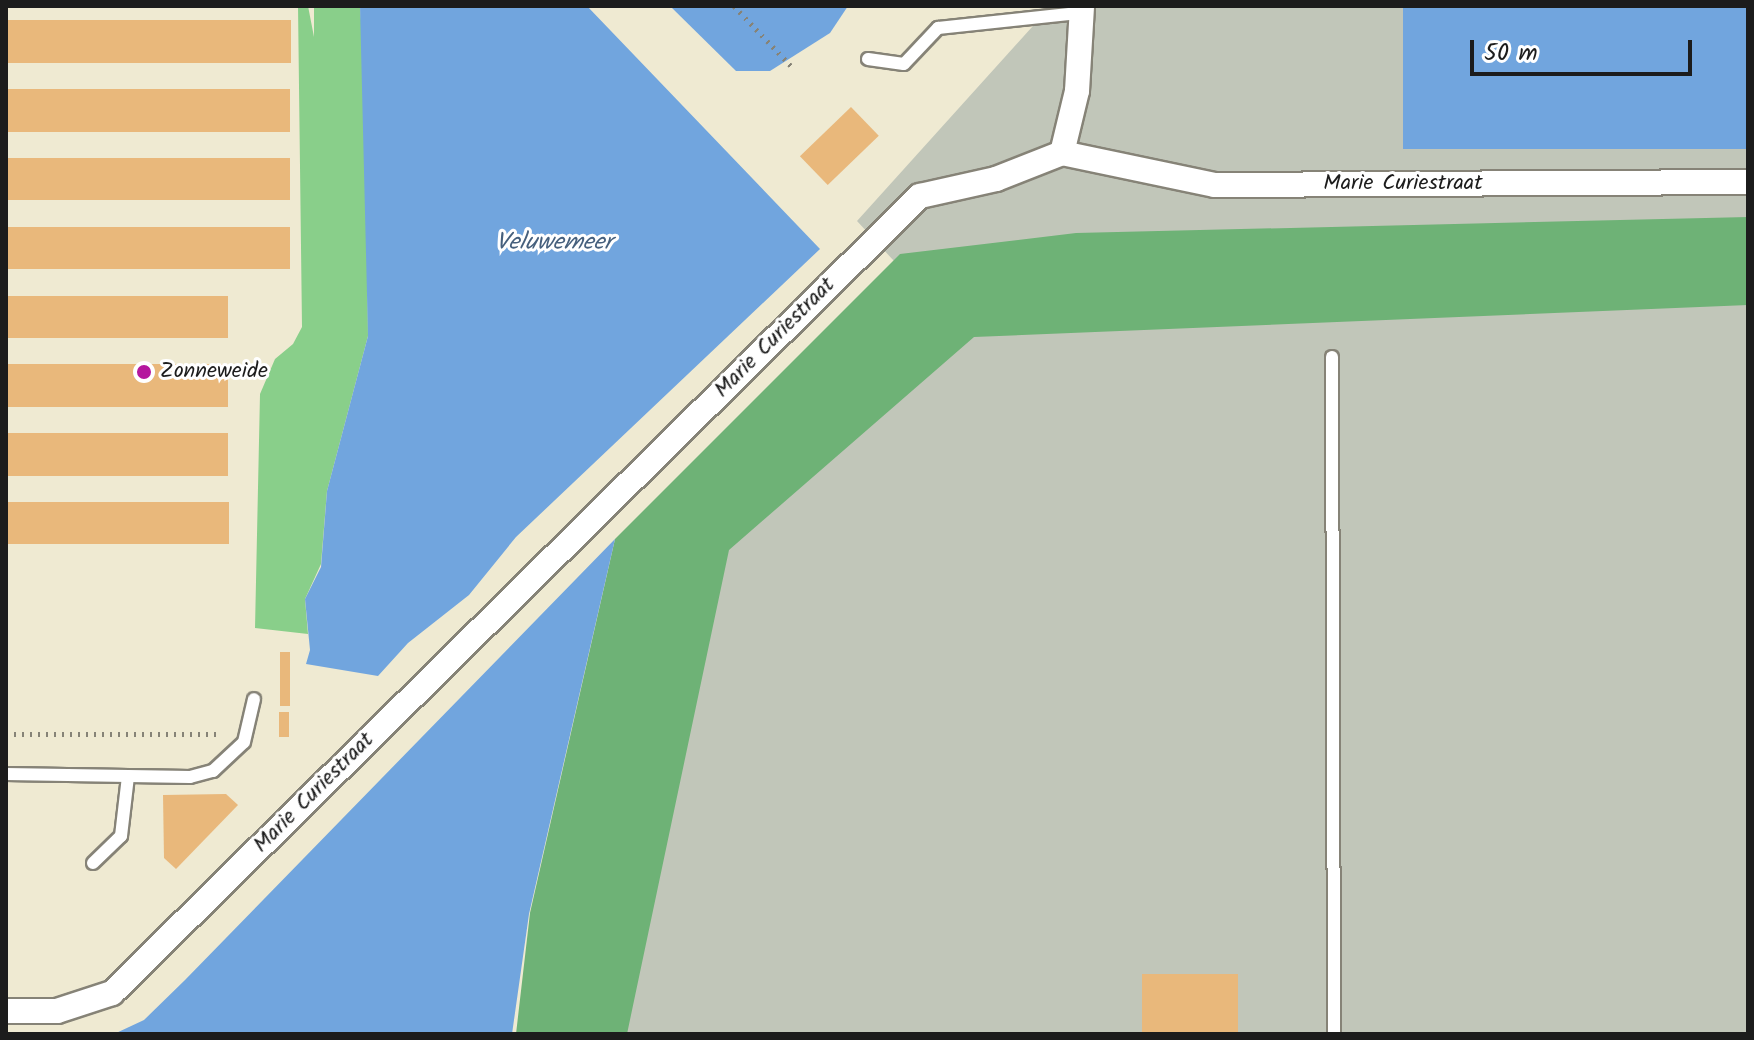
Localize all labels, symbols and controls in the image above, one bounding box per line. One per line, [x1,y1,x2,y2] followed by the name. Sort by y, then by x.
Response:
[1474,24,1696,74] scale bar
[1484,34,1538,73] text: 50 m
[1323,171,1483,197] street label: Marie Curiestraat
[496,229,612,257] water label: Veluwemeer
[709,272,841,404] street label: Marie Curiestraat
[160,359,268,385] place label: Zonneweide
[135,363,153,381] marker: Zonneweide
[248,727,380,859] street label: Marie Curiestraat

